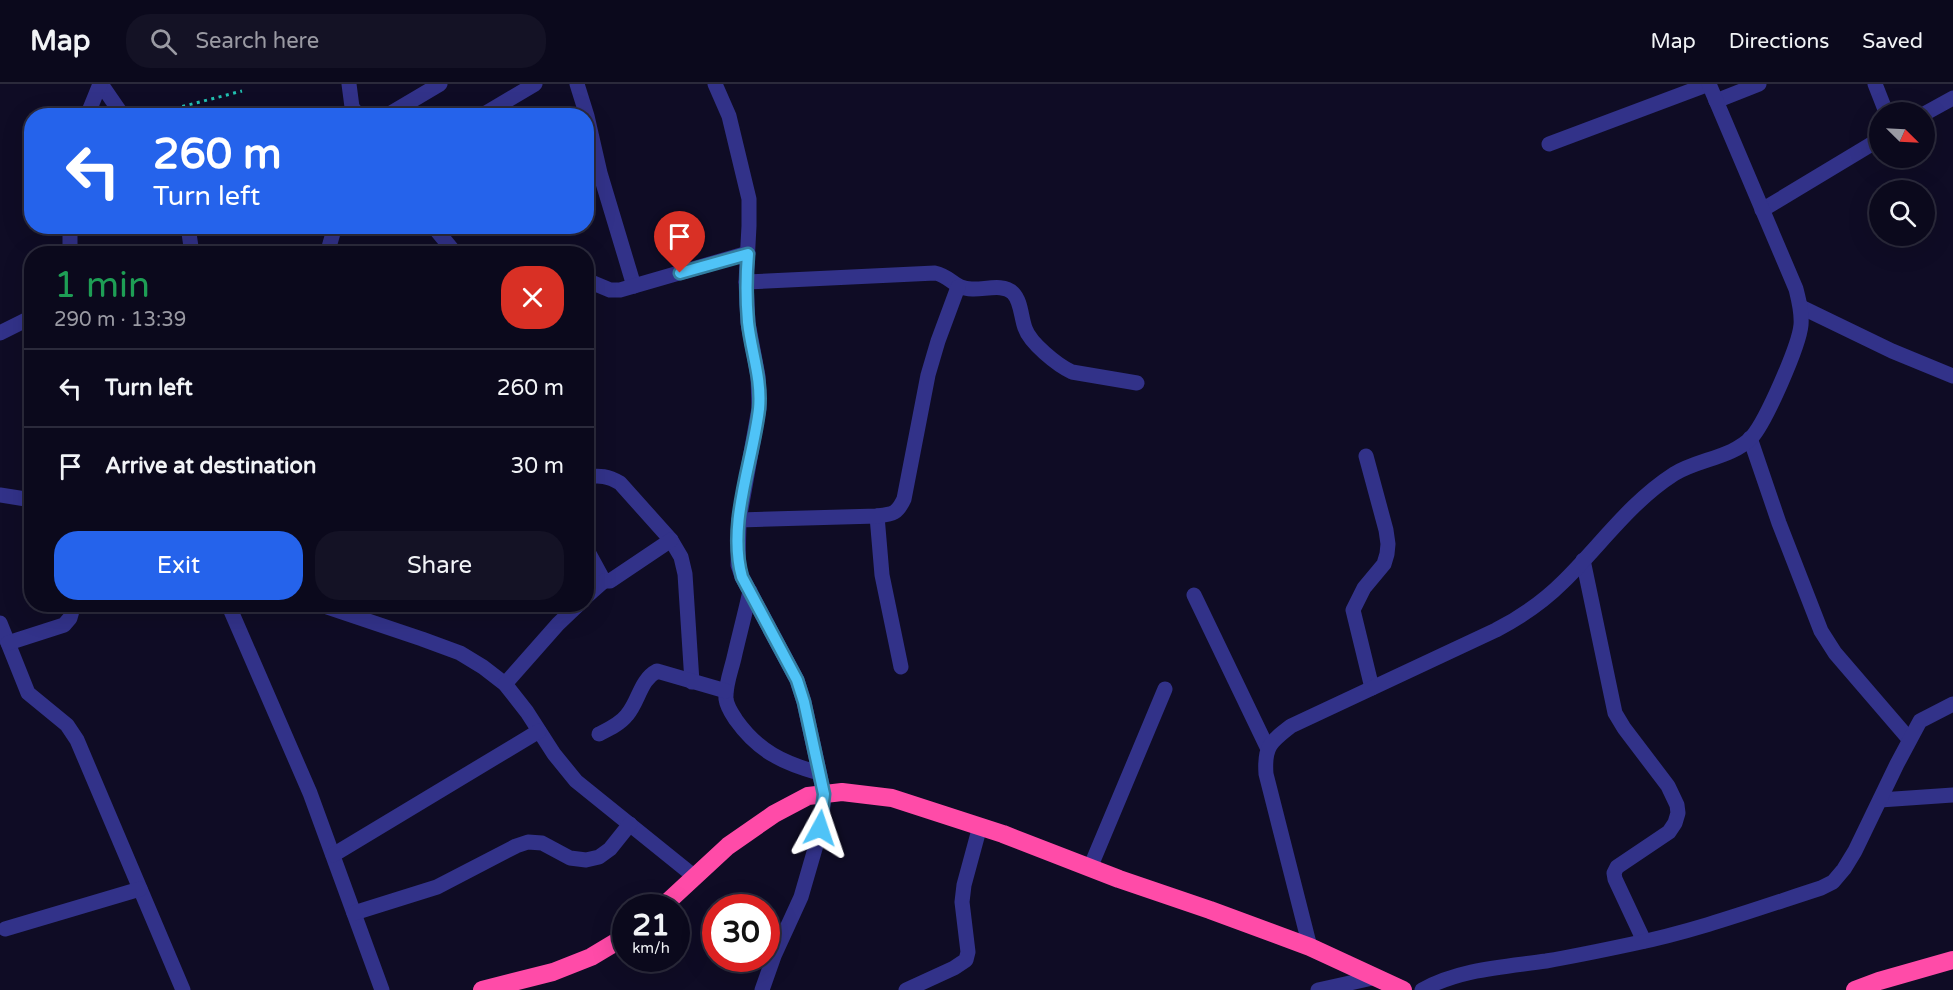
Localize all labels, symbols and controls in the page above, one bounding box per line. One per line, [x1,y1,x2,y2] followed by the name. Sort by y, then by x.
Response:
[126,14,546,68] search box
[30,24,90,58] text: Map
[147,25,180,58] icon: search
[195,28,319,54] text: Search here
[1650,29,1696,54] text: Map
[1729,29,1829,54] text: Directions
[1862,29,1923,54] text: Saved
[1869,102,1935,168] north arrow
[1869,102,1935,246] map controls
[153,129,282,180] text: 260 m
[54,132,132,210] icon: left
[153,180,260,213] text: Turn left
[1869,180,1935,246] button: search
[654,211,705,273] pin
[663,220,696,253] icon: arrive
[54,264,150,307] text: 1 min
[501,266,564,329] button: close
[54,308,186,332] text: 290 m · 13:39
[54,372,87,405] icon: left
[105,375,193,401] text: Turn left
[497,375,564,401] text: 260 m
[54,450,87,483] icon: arrive
[105,453,316,479] text: Arrive at destination
[510,453,564,479] text: 30 m
[54,531,303,600] button: Exit
[315,531,564,600] button: Share
[788,796,852,860] position arrow
[702,894,780,972] speed limit sign: 30
[632,907,670,944] text: 21
[632,939,670,957] text: km/h

